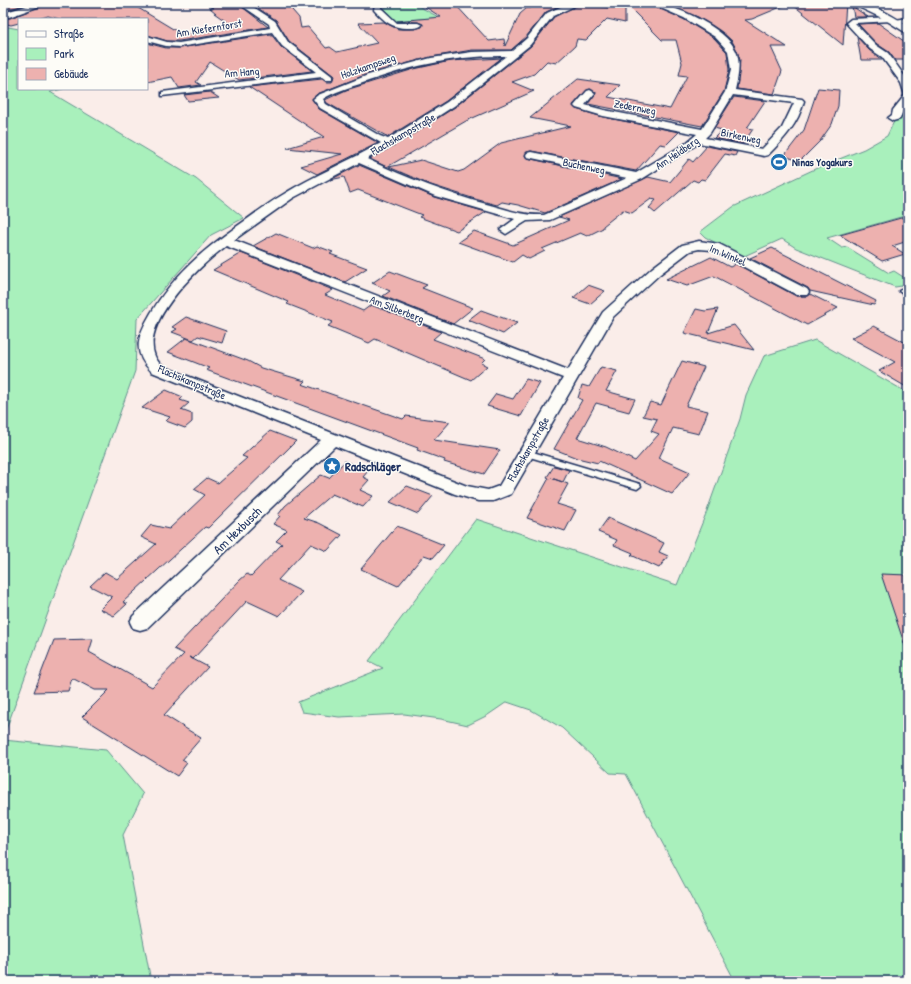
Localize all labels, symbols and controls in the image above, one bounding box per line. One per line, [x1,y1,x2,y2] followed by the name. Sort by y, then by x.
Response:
[175,16,243,40] street label: Am Kiefernforst
[18,18,148,90] legend
[54,25,84,42] text: Straße
[54,45,74,62] text: Park
[339,50,397,82] street label: Holzkampsweg
[224,64,260,80] street label: Am Hang
[54,65,89,82] text: Gebäude
[613,96,657,118] street label: Zedernweg
[367,110,438,159] street label: Flachskampstraße
[720,125,762,147] street label: Birkenweg
[652,133,702,173] street label: Am Heidberg
[769,152,789,172] sports icon: Ninas Yogakurs
[562,155,606,177] street label: Buchenweg
[792,155,853,170] place label: Ninas Yogakurs
[707,241,749,269] street label: Im Winkel
[368,292,426,326] street label: Am Silberberg
[155,361,229,403] street label: Flachskampstraße
[503,414,552,485] street label: Flachskampstraße
[322,456,342,476] place icon: Radschläger
[345,457,402,476] place label: Radschläger
[209,502,266,558] street label: Am Hexbusch

